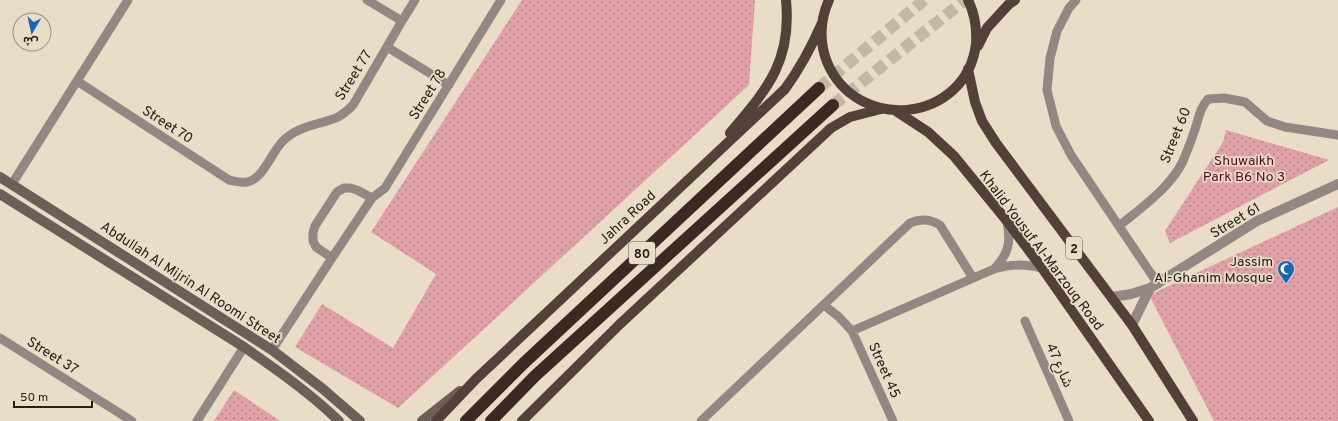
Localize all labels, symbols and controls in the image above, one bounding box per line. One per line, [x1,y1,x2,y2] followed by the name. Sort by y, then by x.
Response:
[12,12,52,52] north arrow
[22,33,39,49] text: ش
[332,47,376,104] street label: Street 77
[406,66,451,123] street label: Street 78
[139,103,196,148] street label: Street 70
[1157,105,1195,166] street label: Street 60
[1203,153,1285,186] park label: Shuwaikh Park B6 No 3
[975,168,1107,334] street label: Khalid Yousuf Al-Marzouq Road
[596,188,660,249] street label: Jahra Road
[1208,200,1264,243] street label: Street 61
[97,218,284,348] street label: Abdullah Al Mijrin Al Roomi Street
[1066,237,1082,259] road number: 2
[629,242,655,264] road number: 80
[1154,254,1273,287] place label: Jassim Al-Ghanim Mosque
[1276,259,1296,284] mosque icon: Jassim Al-Ghanim Mosque
[23,334,81,379] street label: Street 37
[864,340,903,401] street label: Street 45
[1041,341,1076,391] street label: شارع 47
[14,383,92,409] scale bar
[20,390,48,406] text: 50 m

